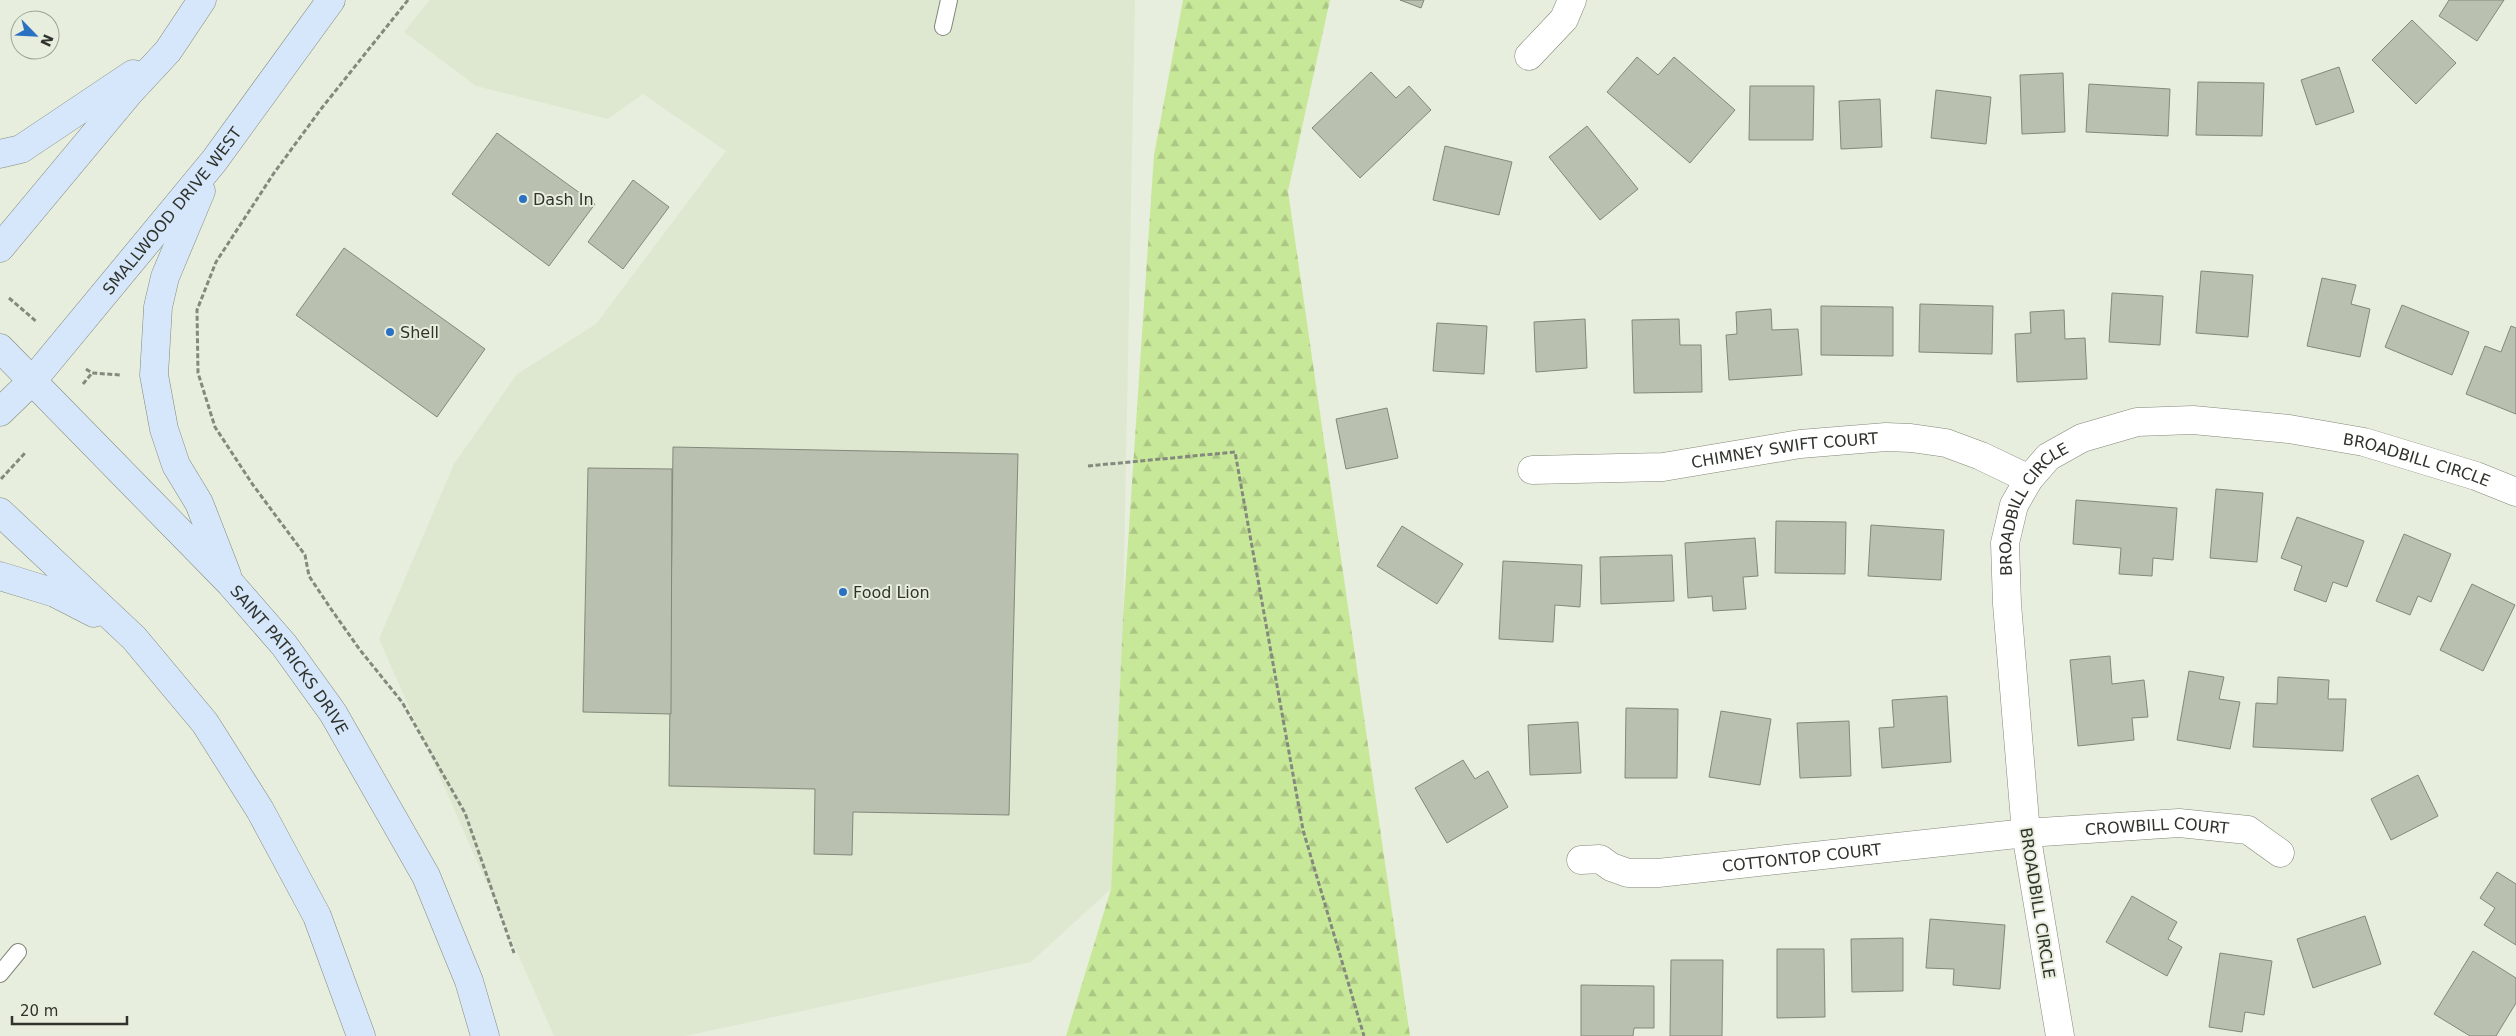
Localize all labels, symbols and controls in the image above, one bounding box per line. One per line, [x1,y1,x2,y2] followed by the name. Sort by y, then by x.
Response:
[10,10,60,60] north arrow
[37,32,57,49] text: N
[99,123,246,298] street label: SMALLWOOD DRIVE WEST
[533,190,594,209] place label: Dash In
[517,193,529,205] marker: Dash In
[400,323,439,342] place label: Shell
[384,326,396,338] marker: Shell
[1690,429,1879,472] street label: CHIMNEY SWIFT COURT
[2342,430,2493,491] street label: BROADBILL CIRCLE
[1996,439,2072,576] street label: BROADBILL CIRCLE
[226,581,352,738] street label: SAINT PATRICKS DRIVE
[853,583,930,602] place label: Food Lion
[837,586,849,598] marker: Food Lion
[2084,814,2230,839] street label: CROWBILL COURT
[2016,826,2059,980] street label: BROADBILL CIRCLE
[1721,840,1882,876] street label: COTTONTOP COURT
[12,994,128,1026] scale bar
[20,1002,58,1020] text: 20 m

